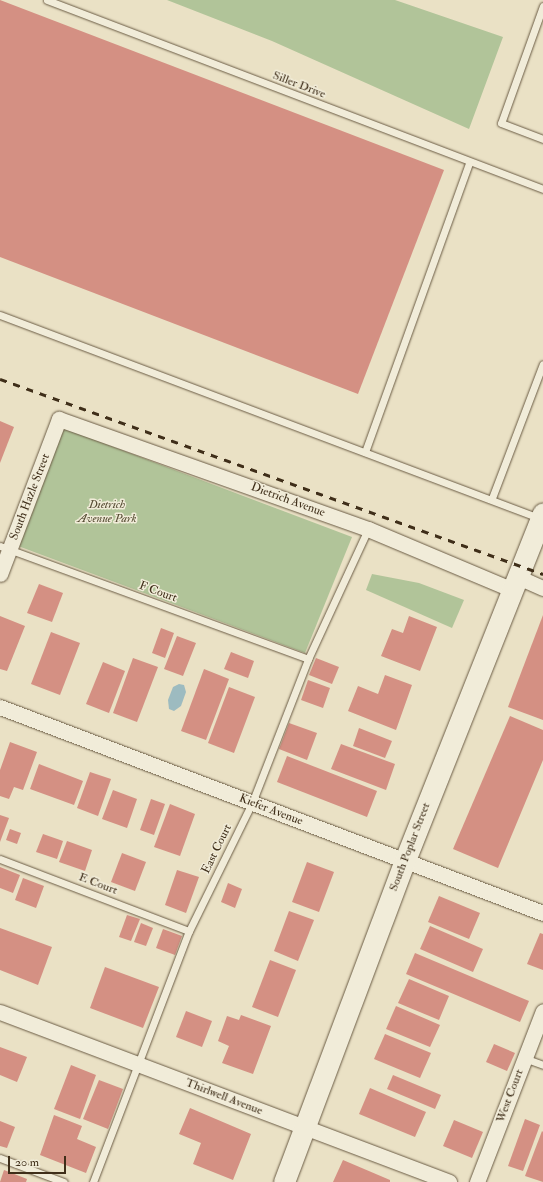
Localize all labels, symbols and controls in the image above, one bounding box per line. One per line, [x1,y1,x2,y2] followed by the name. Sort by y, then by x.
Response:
[271,68,327,102] street label: Siller Drive
[7,452,53,542] street label: South Hazle Street
[249,480,327,520] street label: Dietrich Avenue
[78,498,136,526] park label: Dietrich Avenue Park
[137,579,179,605] street label: F Court
[237,791,305,829] street label: Kiefer Avenue
[386,801,434,893] street label: South Poplar Street
[199,822,235,876] street label: East Court
[77,870,119,898] street label: E Court
[493,1067,527,1125] street label: West Court
[183,1076,265,1118] street label: Thirlwell Avenue
[10,1148,68,1174] scale bar
[15,1155,39,1170] text: 20 m

